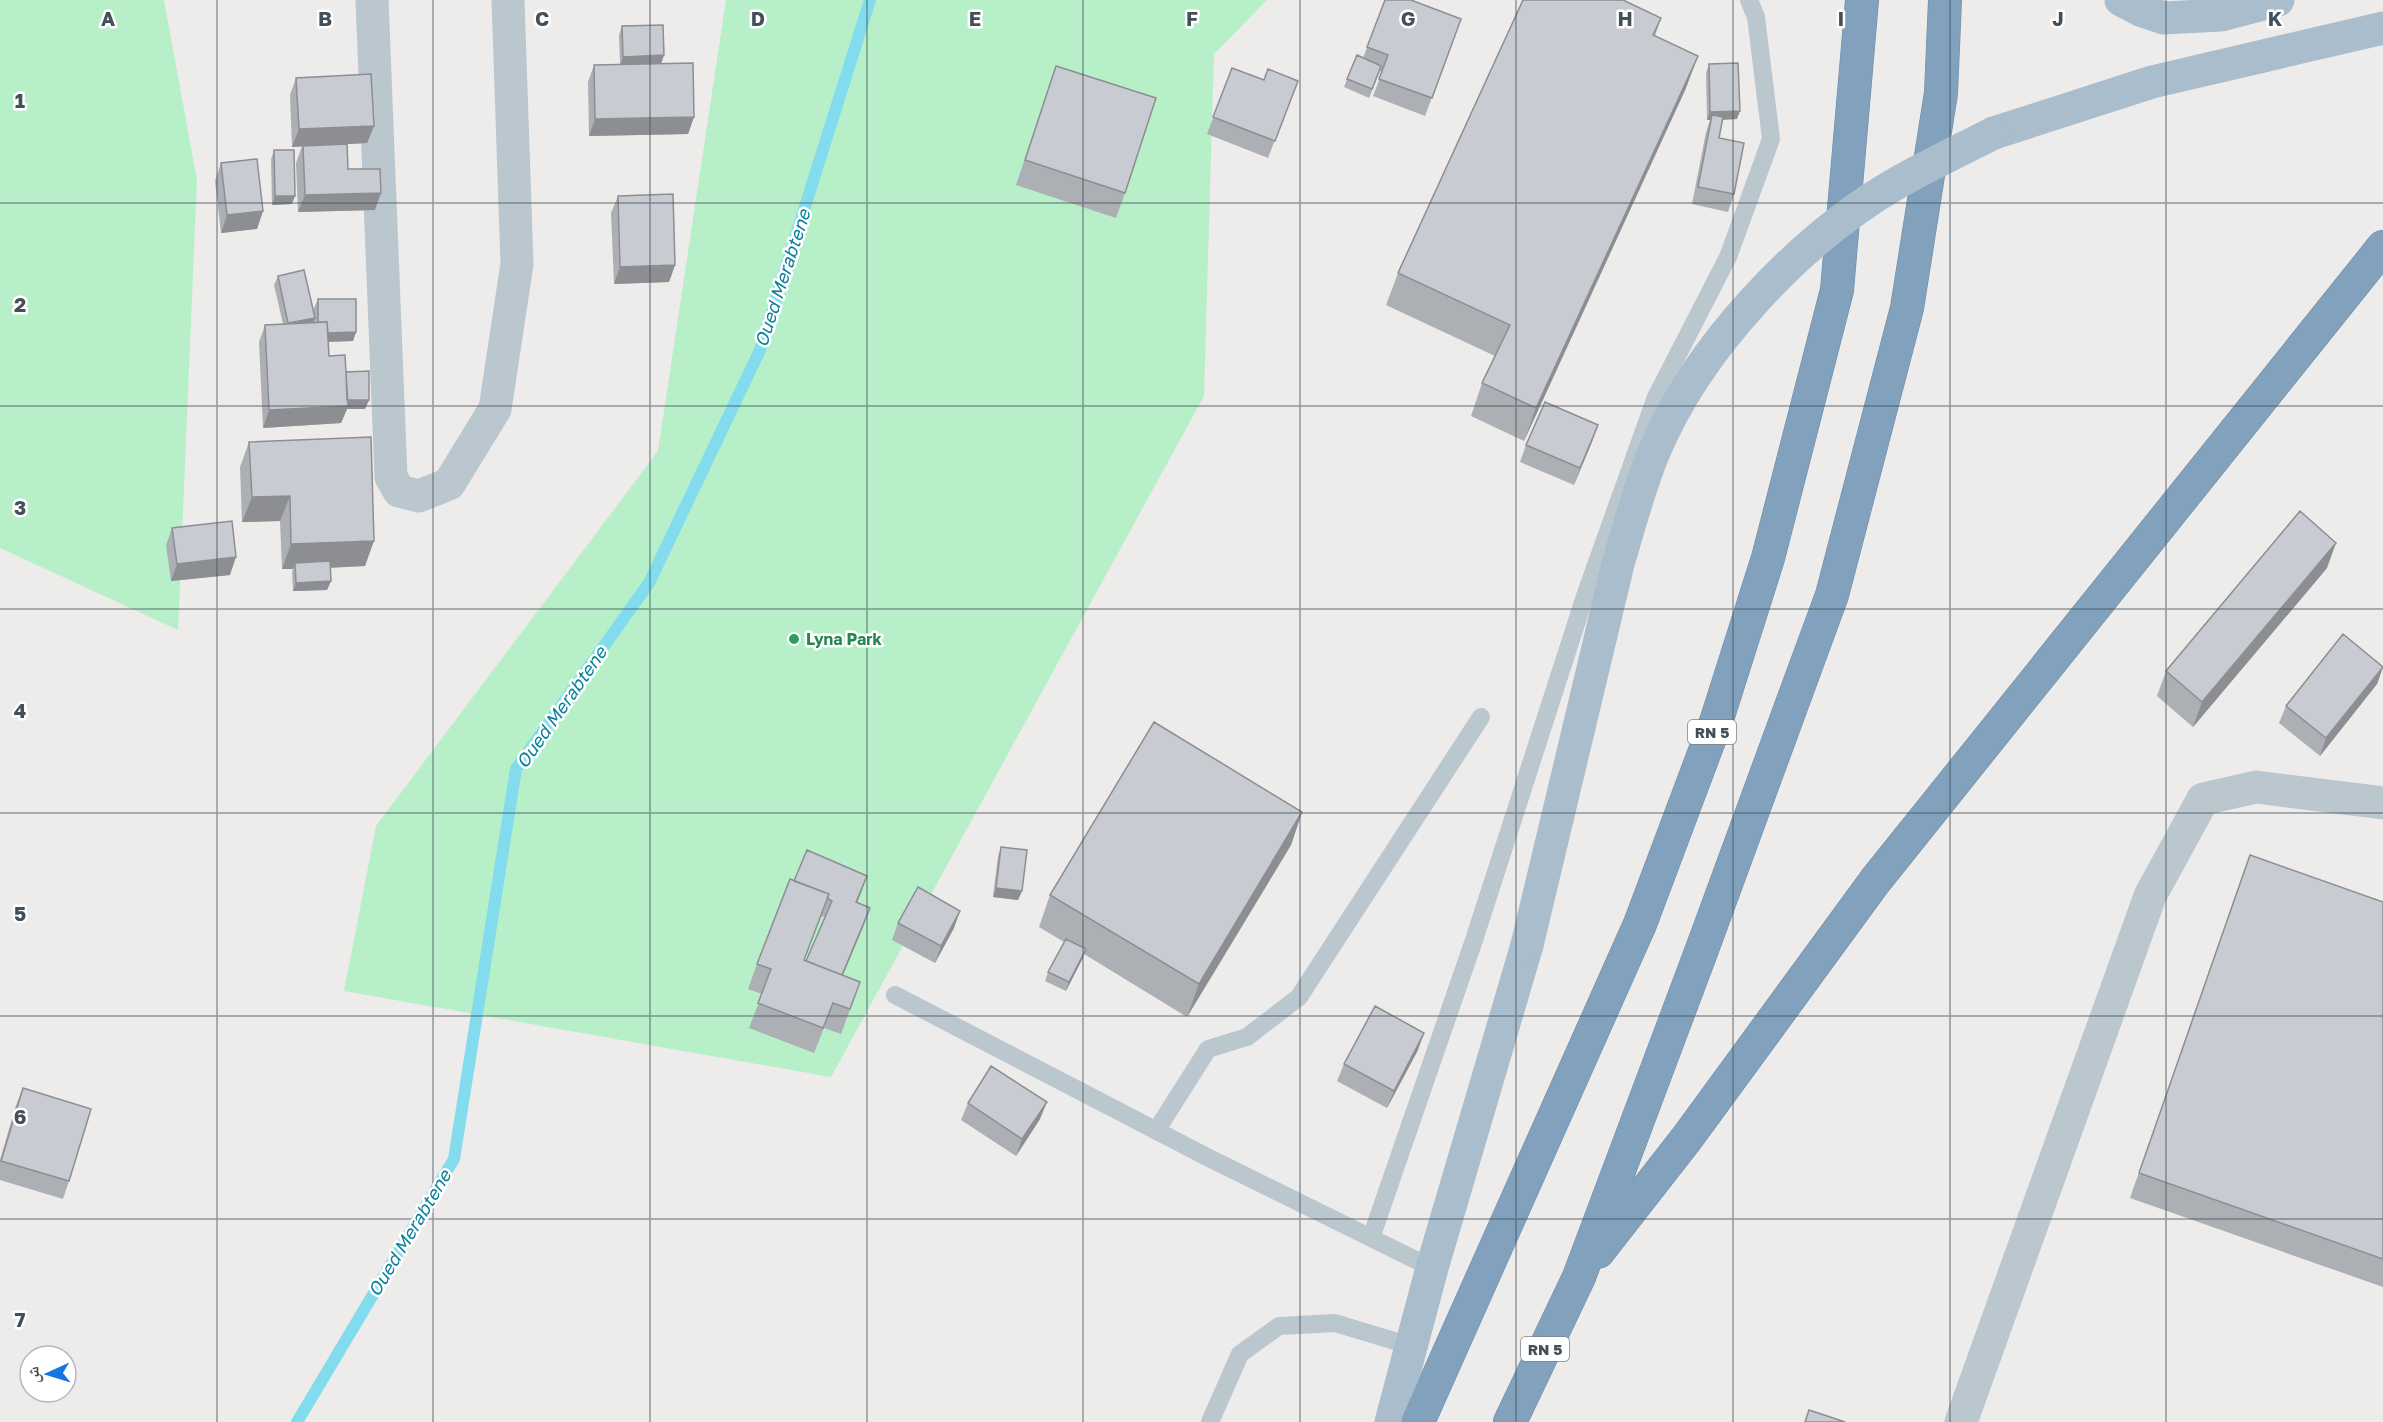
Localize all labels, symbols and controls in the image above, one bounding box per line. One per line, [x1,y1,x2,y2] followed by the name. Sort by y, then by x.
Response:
[101,6,115,30] text: A
[318,6,332,30] text: B
[535,6,549,30] text: C
[751,6,765,30] text: D
[969,6,981,30] text: E
[1186,6,1198,30] text: F
[1401,6,1415,30] text: G
[1617,6,1633,30] text: H
[1838,6,1844,30] text: I
[2052,6,2064,30] text: J
[2268,6,2283,30] text: K
[15,88,25,112] text: 1
[749,205,815,350] water label: Oued Merabtene
[14,292,26,316] text: 2
[14,495,26,519] text: 3
[806,629,883,649] place label: Lyna Park
[787,632,801,646] marker: Lyna Park
[511,641,612,772] water label: Oued Merabtene
[14,698,26,722] text: 4
[1688,720,1736,744] road number: RN 5
[14,901,26,925] text: 5
[14,1104,26,1128] text: 6
[363,1165,456,1300] water label: Oued Merabtene
[15,1307,26,1331] text: 7
[1521,1337,1569,1361] road number: RN 5
[18,1344,78,1404] north arrow
[22,1366,44,1384] text: ش

